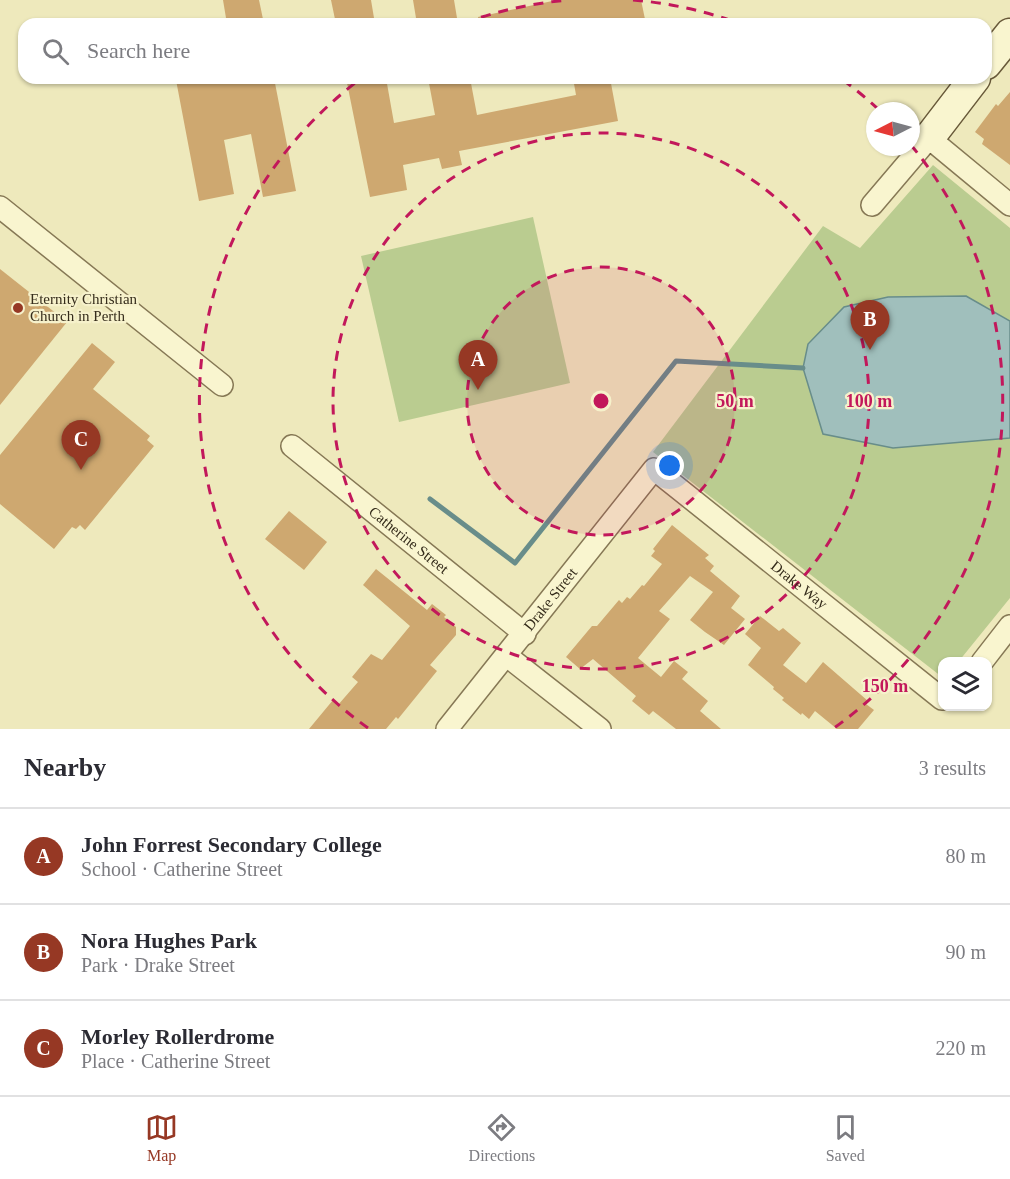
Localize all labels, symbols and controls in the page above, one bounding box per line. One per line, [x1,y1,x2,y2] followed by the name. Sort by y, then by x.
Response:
[18,18,992,84] search box
[39,35,72,68] icon: search
[87,38,190,63] text: Search here
[866,102,920,156] north arrow
[30,291,138,324] place label: Eternity Christian Church in Perth
[850,300,890,350] pin: B
[11,301,25,315] marker: Eternity Christian Church in Perth
[458,340,498,390] pin: A
[591,391,611,411] centre of rings
[716,391,754,411] text: 50 m
[846,391,892,411] text: 100 m
[62,420,100,470] pin: C
[655,451,684,480] your location
[366,503,452,577] street label: Catherine Street
[768,558,831,612] street label: Drake Way
[521,564,581,634] street label: Drake Street
[938,657,992,711] map controls
[938,657,992,711] button: layers
[862,676,908,696] text: 150 m
[24,753,106,782] text: Nearby
[919,757,986,779] text: 3 results
[81,832,382,857] text: John Forrest Secondary College
[36,845,51,867] text: A
[945,845,986,867] text: 80 m
[81,858,283,880] text: School · Catherine Street
[81,928,257,953] text: Nora Hughes Park
[37,941,50,963] text: B
[945,941,986,963] text: 90 m
[81,954,235,976] text: Park · Drake Street
[81,1024,274,1049] text: Morley Rollerdrome
[36,1037,51,1059] text: C
[935,1037,986,1059] text: 220 m
[81,1050,270,1072] text: Place · Catherine Street
[145,1111,178,1165] tab: Map
[469,1111,535,1165] tab: Directions
[826,1111,865,1165] tab: Saved

